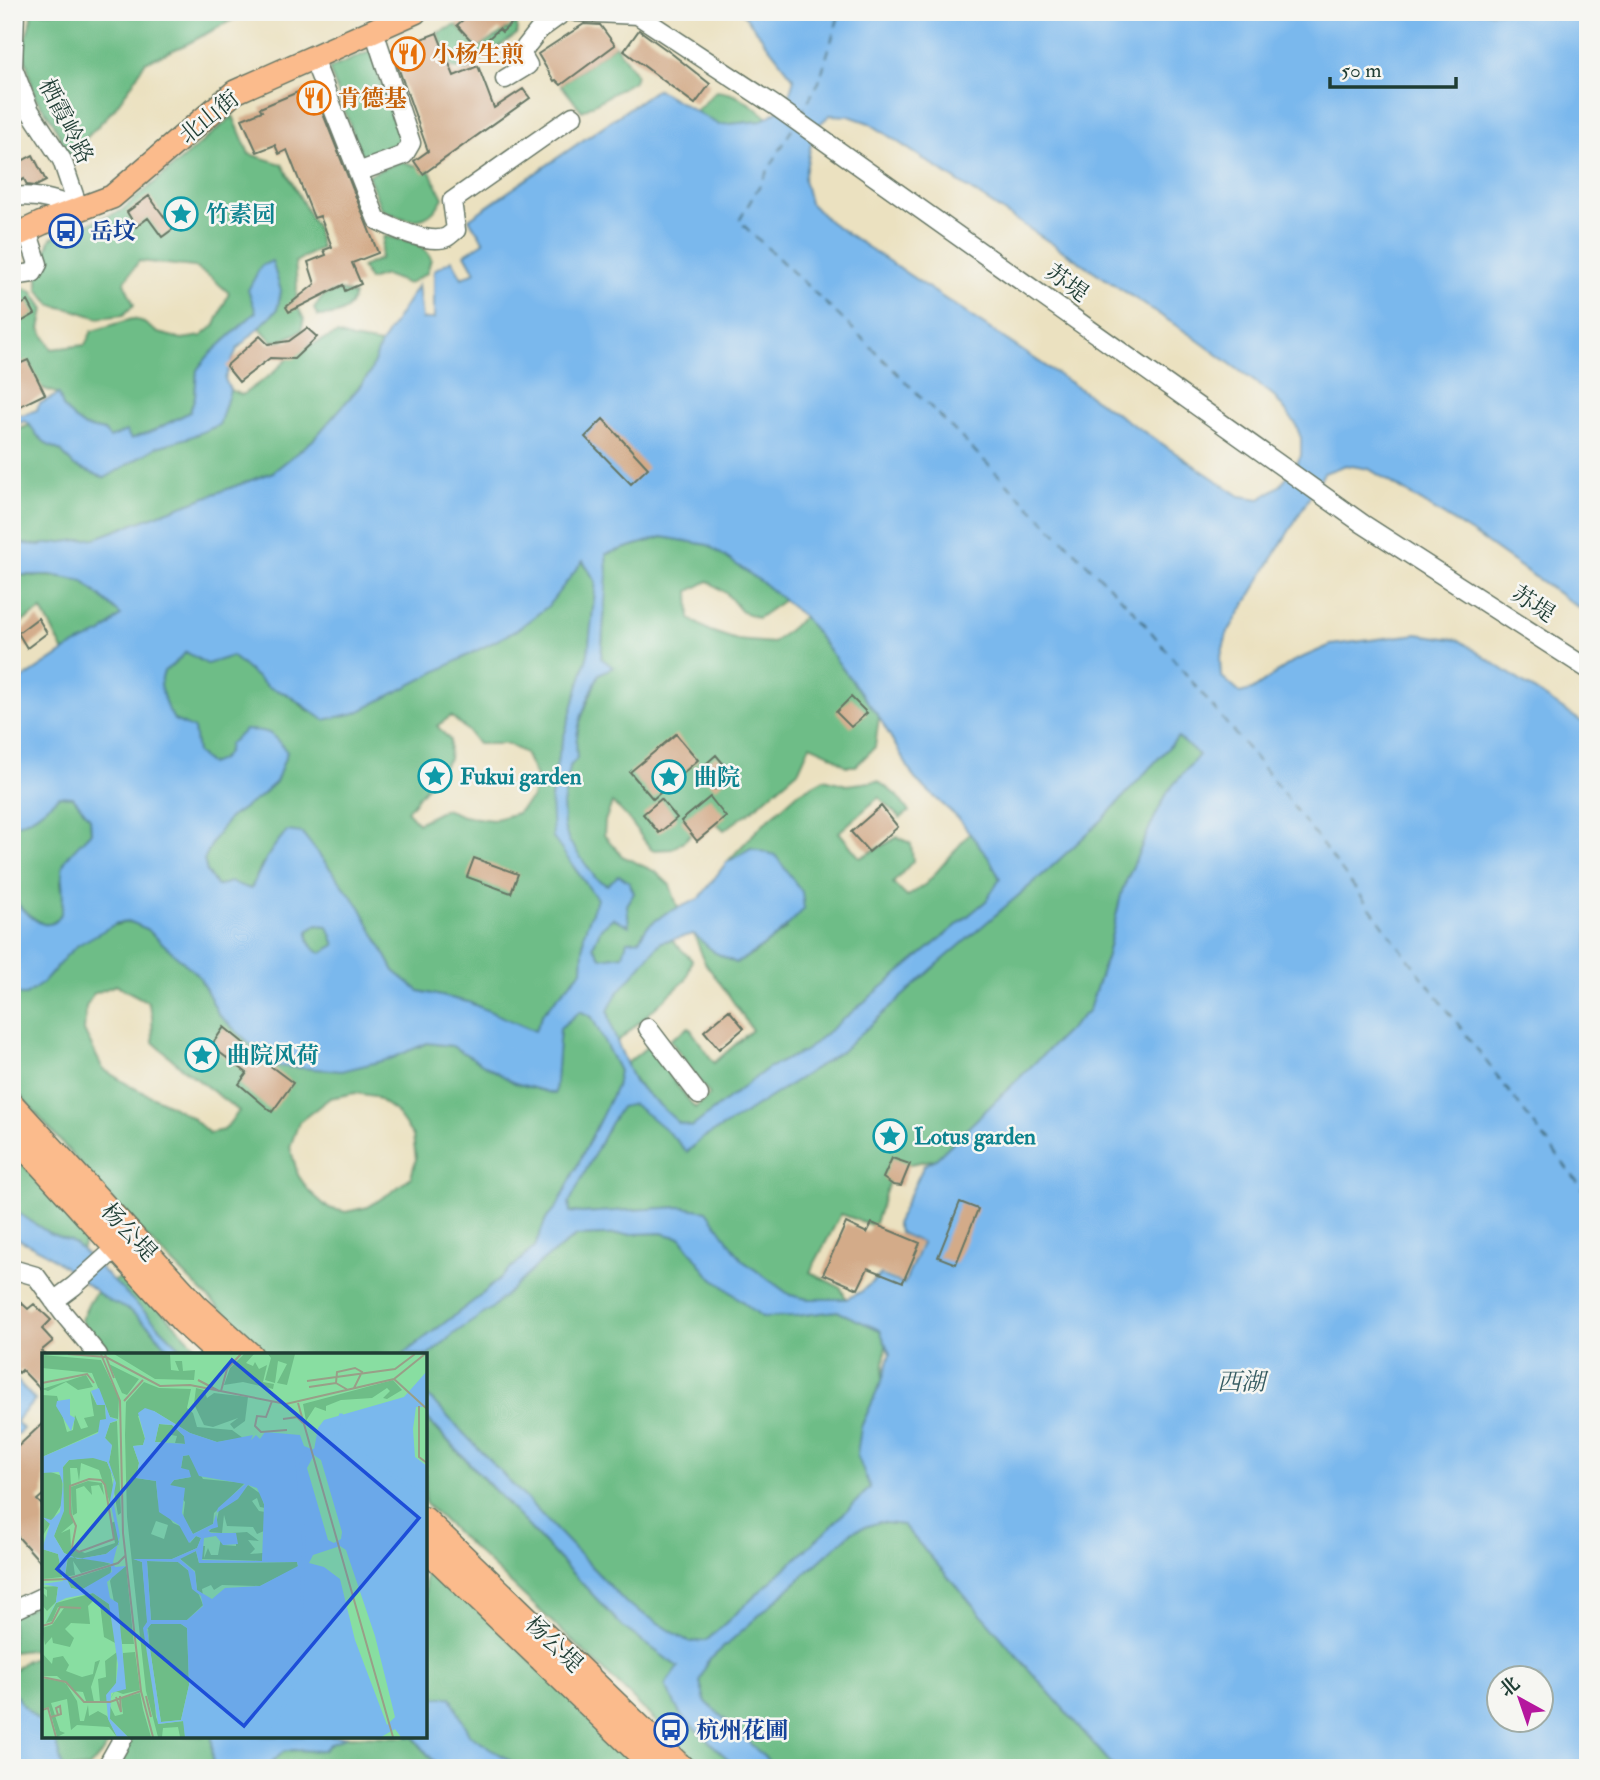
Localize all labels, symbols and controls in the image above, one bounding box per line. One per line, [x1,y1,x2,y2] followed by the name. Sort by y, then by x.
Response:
[389,35,427,73] restaurant icon: 小杨生煎
[432,40,524,69] place label: 小杨生煎
[1330,46,1456,90] scale bar
[1341,57,1382,84] text: 50 m
[32,73,100,169] street label: 栖霞岭路
[295,79,333,117] restaurant icon: 肯德基
[173,84,245,150] street label: 北山街
[338,84,407,113] place label: 肯德基
[162,195,200,233] place icon: 竹素园
[206,200,275,229] place label: 竹素园
[47,212,85,250] bus stop icon: 岳坟
[90,217,136,246] place label: 岳坟
[1040,258,1094,308] street label: 苏堤
[1506,579,1560,629] street label: 苏堤
[416,757,454,795] place icon: Fukui garden
[650,758,688,796] place icon: 曲院
[460,762,582,792] place label: Fukui garden
[694,763,740,792] place label: 曲院
[183,1036,221,1074] place icon: 曲院风荷
[227,1041,319,1070] place label: 曲院风荷
[871,1117,909,1155] place icon: Lotus garden
[914,1122,1036,1152] place label: Lotus garden
[95,1197,163,1267] street label: 杨公堤
[42,1353,427,1738] inset map
[1217,1367,1269,1398] water label: 西湖
[519,1610,589,1678] street label: 杨公堤
[1484,1664,1554,1734] north arrow
[1495,1671,1525,1702] text: 北
[652,1711,690,1749] bus stop icon: 杭州花圃
[696,1716,788,1745] place label: 杭州花圃

